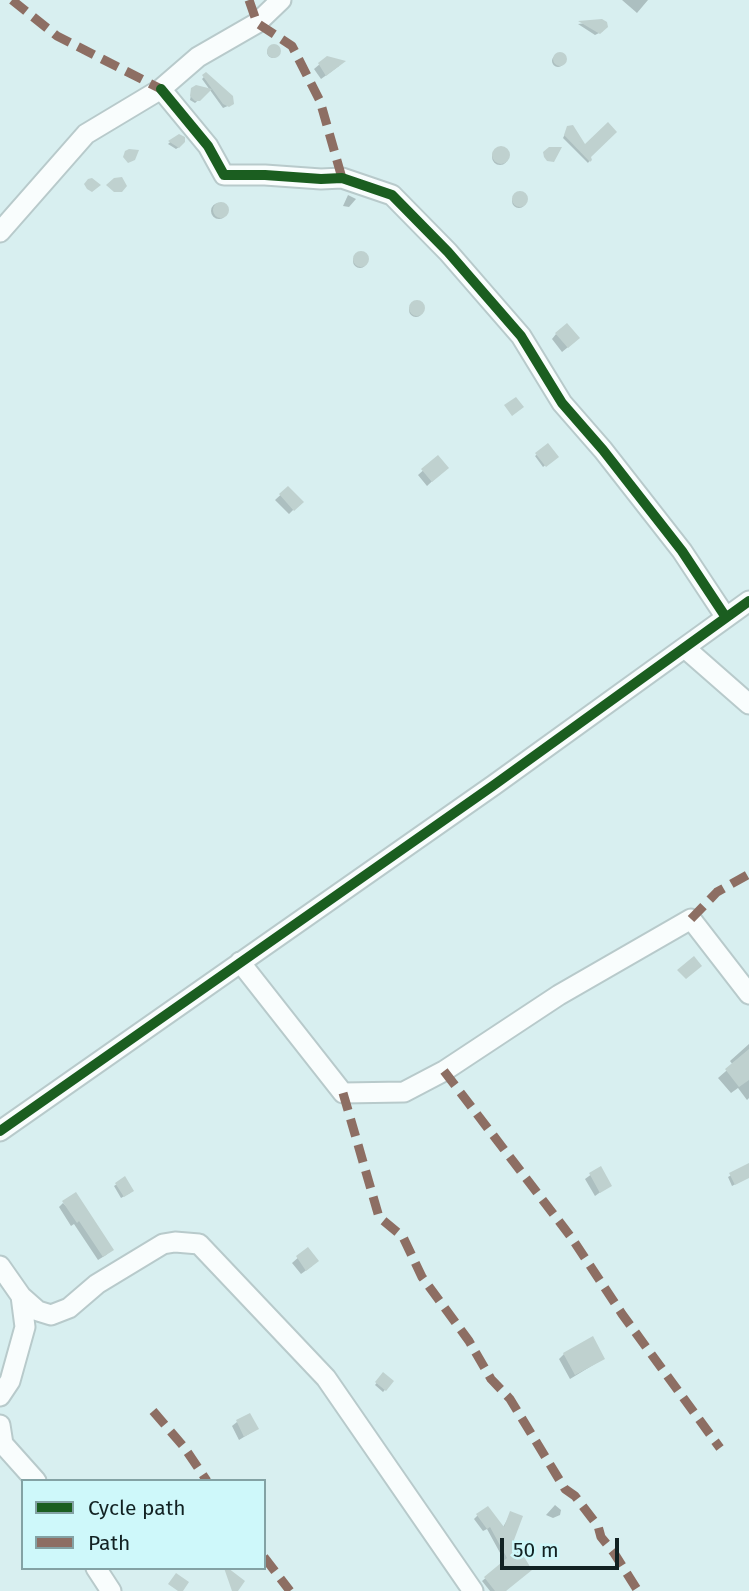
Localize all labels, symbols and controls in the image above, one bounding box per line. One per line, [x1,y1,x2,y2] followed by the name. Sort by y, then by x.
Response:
[21,1479,266,1570] legend
[88,1495,186,1521] text: Cycle path
[504,1524,623,1568] scale bar
[88,1530,130,1556] text: Path
[513,1537,559,1563] text: 50 m

